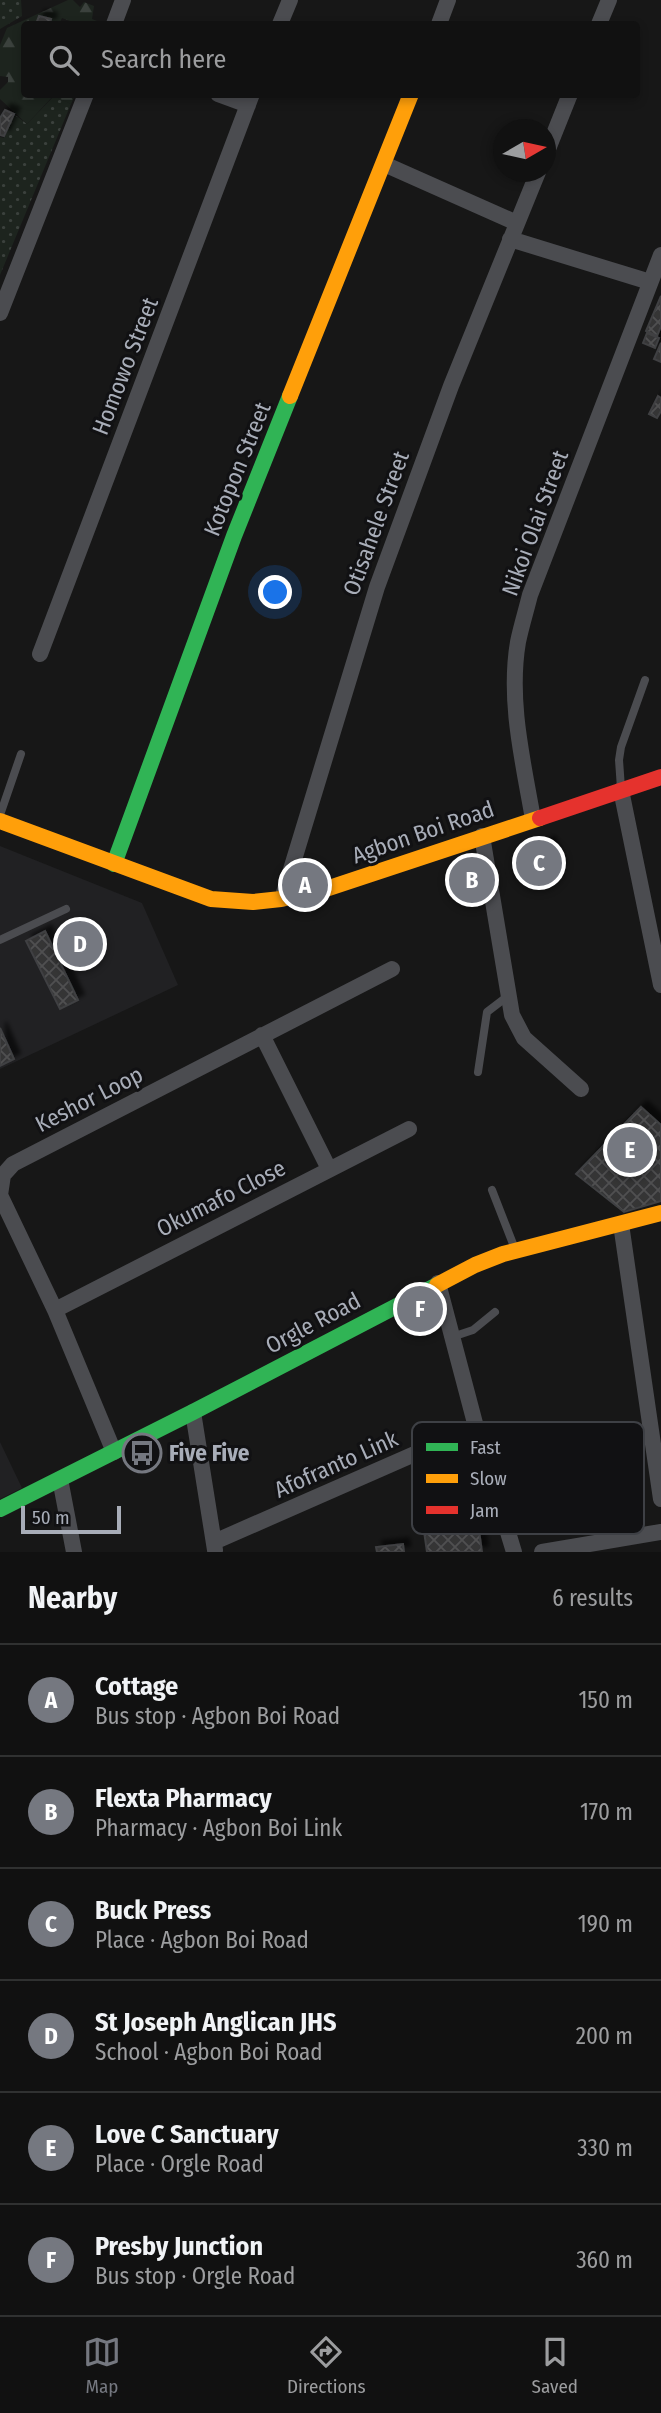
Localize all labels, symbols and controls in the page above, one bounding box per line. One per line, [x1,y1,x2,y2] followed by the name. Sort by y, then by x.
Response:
[21,21,640,98] search box
[45,41,83,79] icon: search
[101,44,226,75] text: Search here
[493,119,556,182] north arrow
[86,293,164,439] street label: Homowo Street
[197,398,277,540] street label: Kotopon Street
[496,446,574,600] street label: Nikoi Olai Street
[337,447,415,599] street label: Otisahele Street
[258,575,292,609] your location
[348,795,498,869] street label: Agbon Boi Road
[516,837,562,889] pin: C
[449,854,495,906] pin: B
[282,859,328,911] pin: A
[57,918,103,970] pin: D
[31,1060,147,1138] street label: Keshor Loop
[607,1124,653,1176] pin: E
[152,1154,290,1242] street label: Okumafo Close
[397,1283,443,1335] pin: F
[261,1286,365,1360] street label: Orgle Road
[412,1422,644,1534] legend
[270,1424,402,1504] street label: Afofranto Link
[121,1432,163,1474] bus stop icon: Five Five
[470,1436,501,1459] text: Fast
[169,1439,250,1467] place label: Five Five
[470,1467,507,1490] text: Slow
[470,1499,499,1522] text: Jam
[21,1503,121,1535] scale bar
[32,1506,70,1529] text: 50 m
[28,1580,117,1616] text: Nearby
[552,1584,633,1612] text: 6 results
[95,1671,178,1702] text: Cottage
[45,1686,57,1714] text: A
[578,1686,633,1714] text: 150 m
[95,1702,340,1730] text: Bus stop · Agbon Boi Road
[95,1783,272,1814] text: Flexta Pharmacy
[45,1798,57,1826] text: B
[580,1798,633,1826] text: 170 m
[95,1814,342,1842] text: Pharmacy · Agbon Boi Link
[95,1895,211,1926] text: Buck Press
[45,1910,57,1938] text: C
[578,1910,633,1938] text: 190 m
[95,1926,309,1954] text: Place · Agbon Boi Road
[95,2007,336,2038] text: St Joseph Anglican JHS
[44,2022,58,2050] text: D
[576,2022,633,2050] text: 200 m
[95,2038,323,2066] text: School · Agbon Boi Road
[95,2119,279,2150] text: Love C Sanctuary
[46,2134,56,2162] text: E
[577,2134,633,2162] text: 330 m
[95,2150,264,2178] text: Place · Orgle Road
[95,2231,263,2262] text: Presby Junction
[46,2246,56,2274] text: F
[576,2246,633,2274] text: 360 m
[95,2262,295,2290] text: Bus stop · Orgle Road
[83,2333,121,2398] tab: Map
[287,2333,366,2398] tab: Directions
[532,2333,578,2398] tab: Saved

